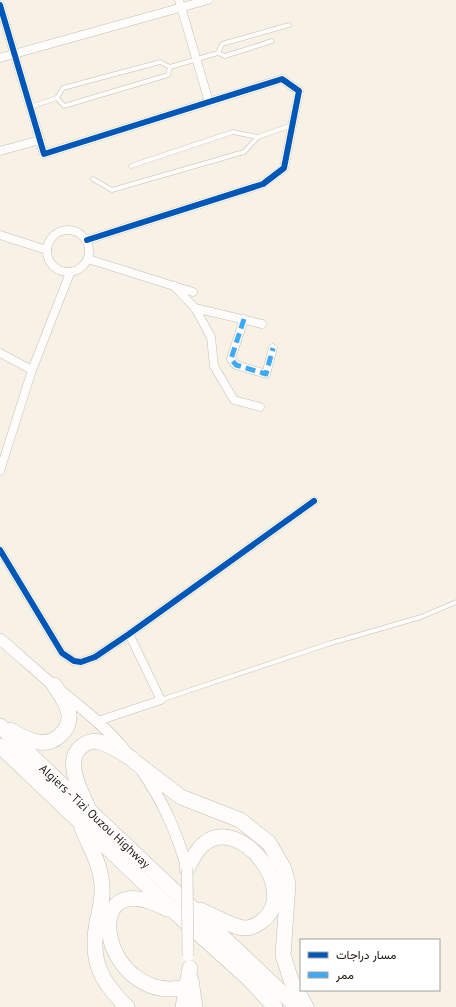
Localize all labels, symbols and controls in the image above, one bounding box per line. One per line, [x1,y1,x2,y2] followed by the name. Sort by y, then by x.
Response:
[36,761,154,872] street label: Algiers - Tizi Ouzou Highway
[300,939,440,991] legend
[336,947,396,963] text: مسار دراجات
[335,967,354,983] text: ممر

